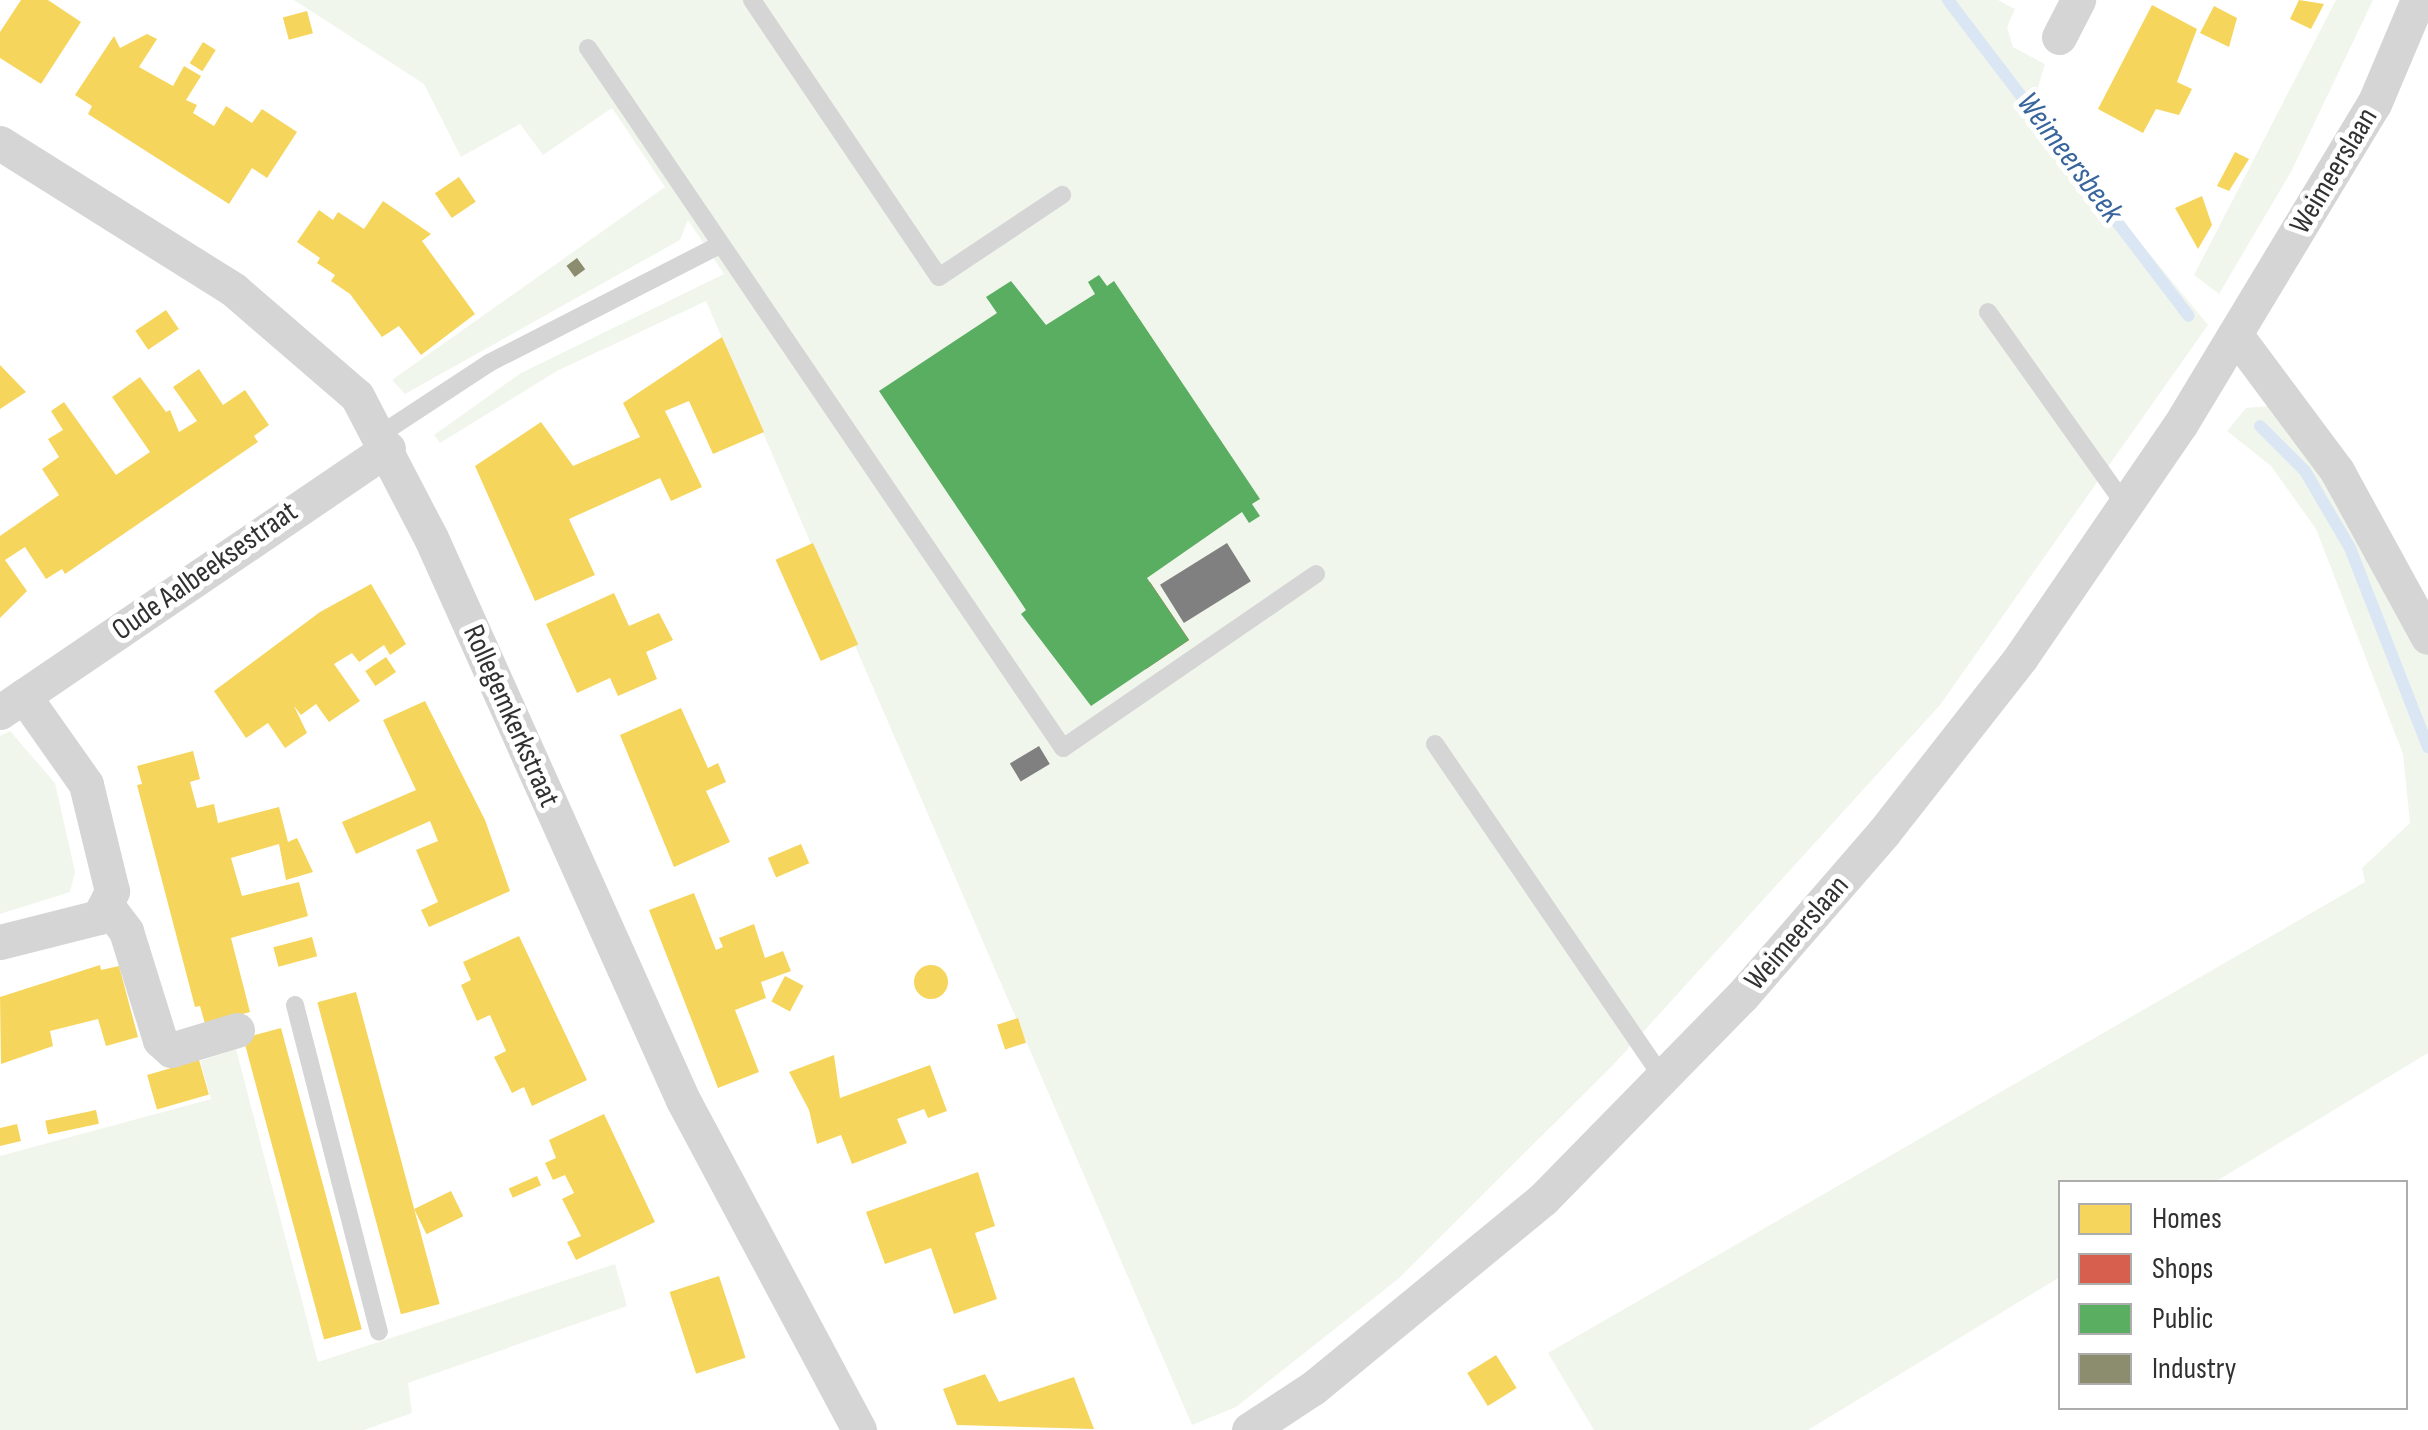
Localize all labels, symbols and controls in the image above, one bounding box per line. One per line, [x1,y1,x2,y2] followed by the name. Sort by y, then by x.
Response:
[2008,85,2130,231] water label: Weimeersbeek
[2282,102,2386,240] street label: Weimeerslaan
[105,494,305,648] street label: Oude Aalbeeksestraat
[455,619,567,813] street label: Rollegemkerkstraat
[1737,868,1857,998] street label: Weimeerslaan
[2058,1180,2408,1410] legend
[2152,1201,2222,1237] text: Homes
[2152,1251,2213,1287] text: Shops
[2152,1301,2213,1337] text: Public
[2152,1351,2236,1387] text: Industry

